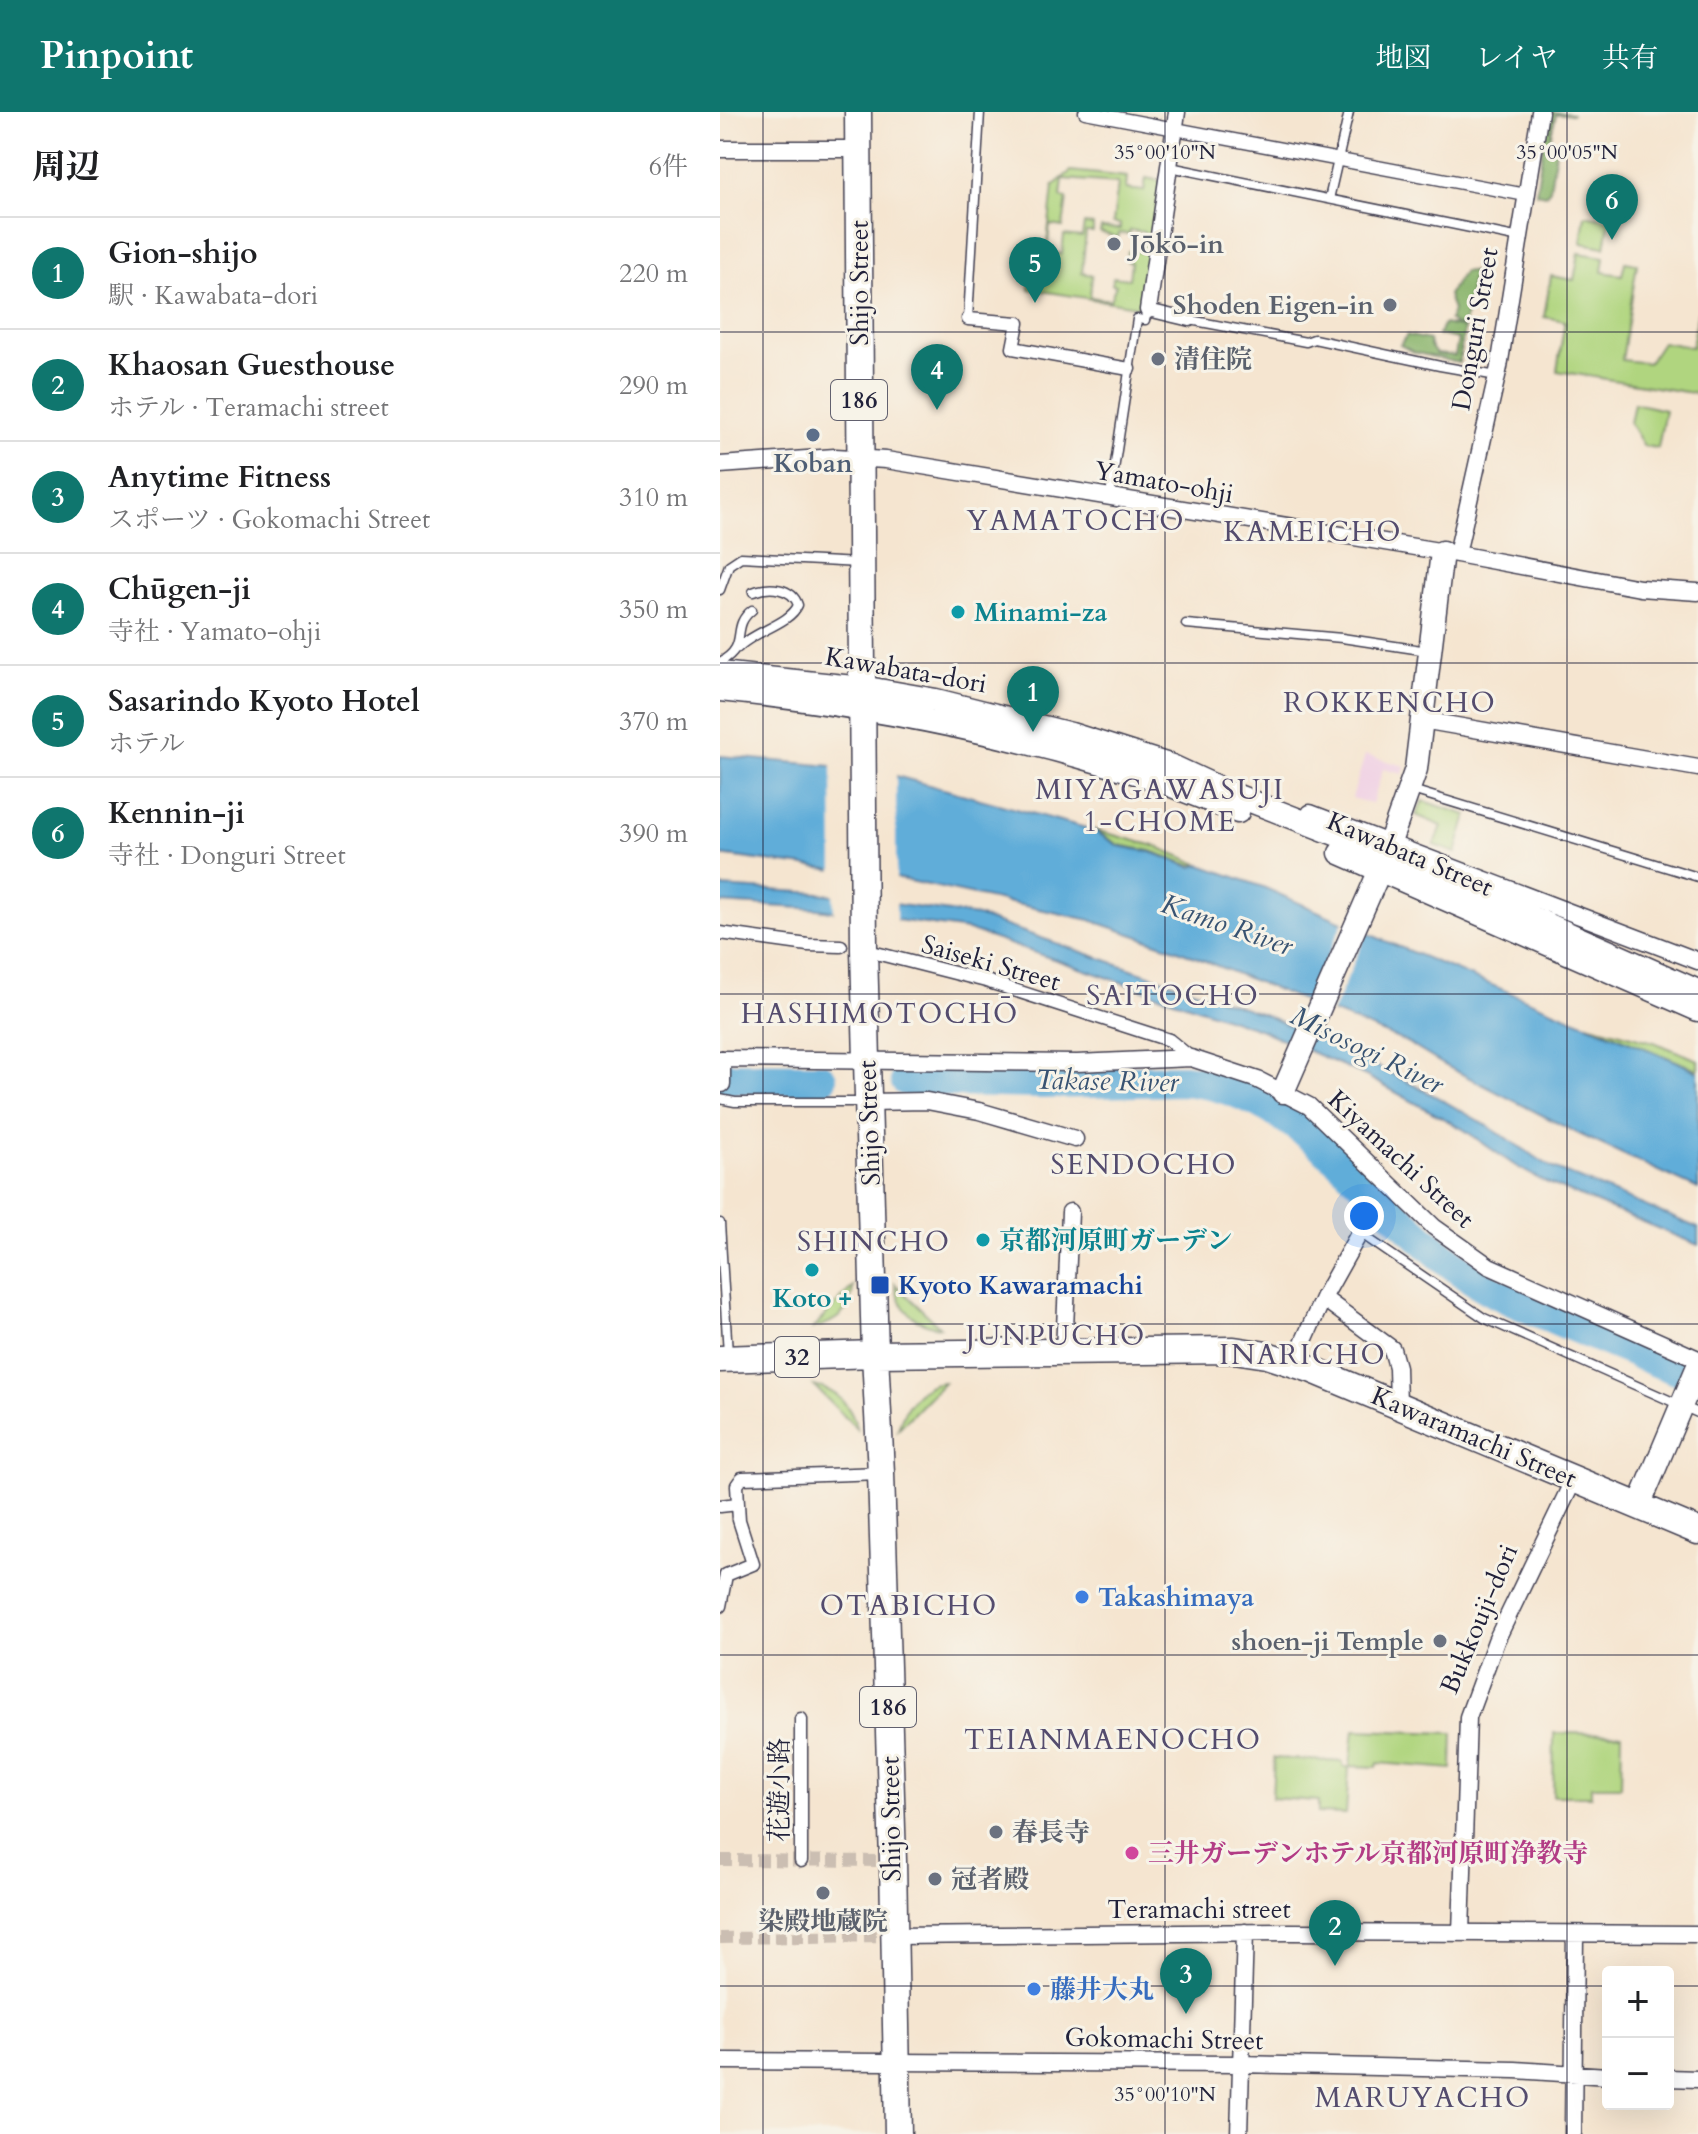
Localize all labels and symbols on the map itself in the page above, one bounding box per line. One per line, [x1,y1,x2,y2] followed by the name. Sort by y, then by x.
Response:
[1114,139,1216,166] text: 35°00'10"N
[1516,139,1618,166] text: 35°00'05"N
[1586,174,1638,240] pin: 6
[842,220,877,346] street label: Shijo Street
[1126,227,1224,262] place label: Jōkō-in
[1105,235,1123,253] marker: Jōkō-in
[1009,237,1061,303] pin: 5
[1443,245,1507,413] street label: Donguri Street
[1173,288,1374,323] place label: Shoden Eigen-in
[1381,296,1399,314] marker: Shoden Eigen-in
[1174,342,1252,377] place label: 清住院
[911,344,963,410] pin: 4
[1149,350,1167,368] marker: 清住院
[831,380,887,420] road number: 186
[804,426,822,444] marker: Koban
[773,446,853,481] place label: Koban
[1092,453,1236,511] street label: Yamato-ohji
[967,502,1185,540] district label: YAMATOCHO
[1224,513,1402,551] district label: KAMEICHO
[974,595,1107,630] place label: Minami-za
[949,603,967,621] marker: Minami-za
[822,639,990,701] street label: Kawabata-dori
[1007,666,1059,732] pin: 1
[1283,684,1497,722] district label: ROKKENCHO
[1035,771,1285,841] district label: MIYAGAWASUJI 1-CHOME
[1322,803,1498,905] street label: Kawabata Street
[1156,885,1298,965] water label: Kamo River
[918,926,1064,1000] street label: Saiseki Street
[1086,977,1260,1015] district label: SAITOCHO
[741,995,1019,1033] district label: HASHIMOTOCHŌ
[1284,997,1451,1104] water label: Misosogi River
[849,1060,889,1186] street label: Shijo Street
[1035,1061,1180,1101] water label: Takase River
[1320,1082,1482,1236] street label: Kiyamachi Street
[1050,1146,1238,1184] district label: SENDOCHO
[1344,1196,1384,1236] your location
[797,1223,951,1261] district label: SHINCHO
[999,1223,1232,1258] place label: 京都河原町ガーデン
[974,1231,992,1249] marker: 京都河原町ガーデン
[803,1261,821,1279] marker: Koto +
[898,1268,1143,1303] place label: Kyoto Kawaramachi
[869,1274,891,1296] marker: Kyoto Kawaramachi
[772,1281,852,1316] place label: Koto +
[962,1317,1146,1355] district label: JUNPUCHO
[1219,1336,1387,1374] district label: INARICHO
[775,1337,819,1377] road number: 32
[1366,1378,1582,1496] street label: Kawaramachi Street
[1432,1539,1526,1699] street label: Bukkouji-dori
[1098,1580,1254,1615] place label: Takashimaya
[820,1587,998,1625] district label: OTABICHO
[1073,1588,1091,1606] marker: Takashimaya
[1232,1624,1424,1659] place label: shoen-ji Temple
[1431,1632,1449,1650] marker: shoen-ji Temple
[860,1687,916,1727] road number: 186
[964,1721,1262,1759] district label: TEIANMAENOCHO
[762,1738,797,1842] street label: 花遊小路
[872,1756,910,1882] street label: Shijo Street
[1012,1815,1090,1850] place label: 春長寺
[987,1823,1005,1841] marker: 春長寺
[1148,1836,1588,1871] place label: 三井ガーデンホテル京都河原町浄教寺
[1123,1844,1141,1862] marker: 三井ガーデンホテル京都河原町浄教寺
[951,1862,1029,1897] place label: 冠者殿
[926,1870,944,1888] marker: 冠者殿
[814,1884,832,1902] marker: 染殿地蔵院
[1107,1892,1291,1927] street label: Teramachi street
[1309,1900,1361,1966] pin: 2
[758,1904,888,1939] place label: 染殿地蔵院
[1160,1948,1212,2014] pin: 3
[1050,1972,1154,2007] place label: 藤井大丸
[1025,1980,1043,1998] marker: 藤井大丸
[1064,2020,1264,2058] street label: Gokomachi Street
[1315,2079,1531,2117] district label: MARUYACHO
[1114,2081,1216,2108] text: 35°00'10"N

